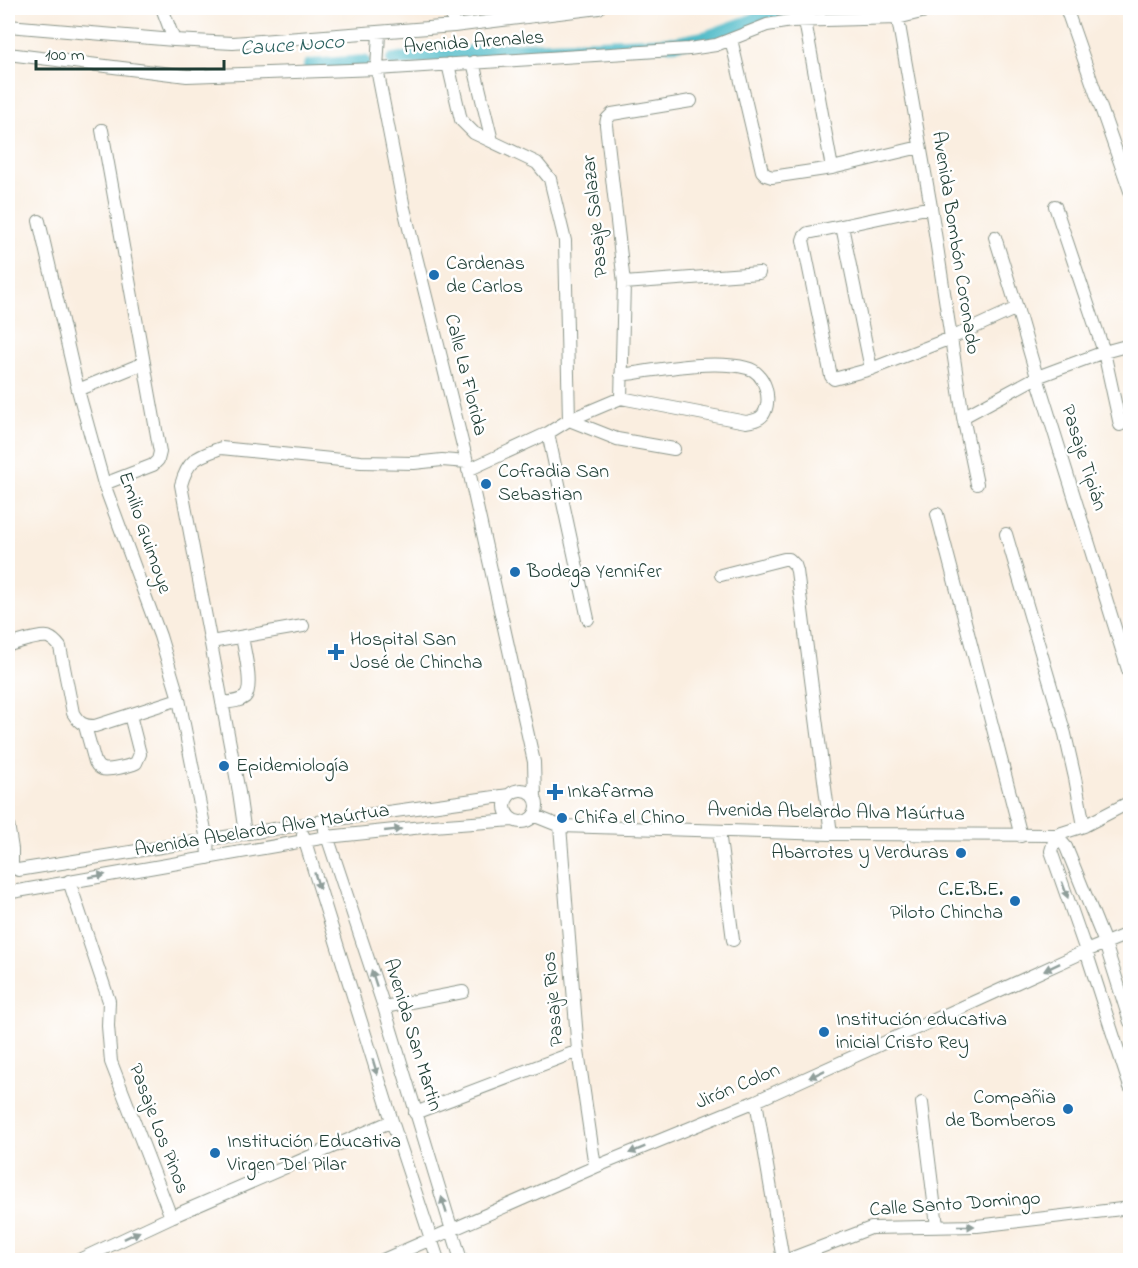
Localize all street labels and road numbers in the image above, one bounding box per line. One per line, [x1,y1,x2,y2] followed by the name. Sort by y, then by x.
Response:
[403,24,545,62] street label: Avenida Arenales
[923,129,987,357] street label: Avenida Bombón Coronado
[575,152,617,279] street label: Pasaje Salazar
[436,311,494,439] street label: Calle La Florida
[1052,401,1114,515] street label: Pasaje Tipián
[110,468,178,598] street label: Emilio Guimoye
[707,796,965,830] street label: Avenida Abelardo Alva Maúrtua
[133,797,391,865] street label: Avenida Abelardo Alva Maúrtua
[535,950,573,1048] street label: Pasaje Rios
[375,955,449,1115] street label: Avenida San Martin
[691,1056,785,1118] street label: Jirón Colon
[120,1060,196,1198] street label: Pasaje Los Pinos
[868,1185,1042,1226] street label: Calle Santo Domingo

